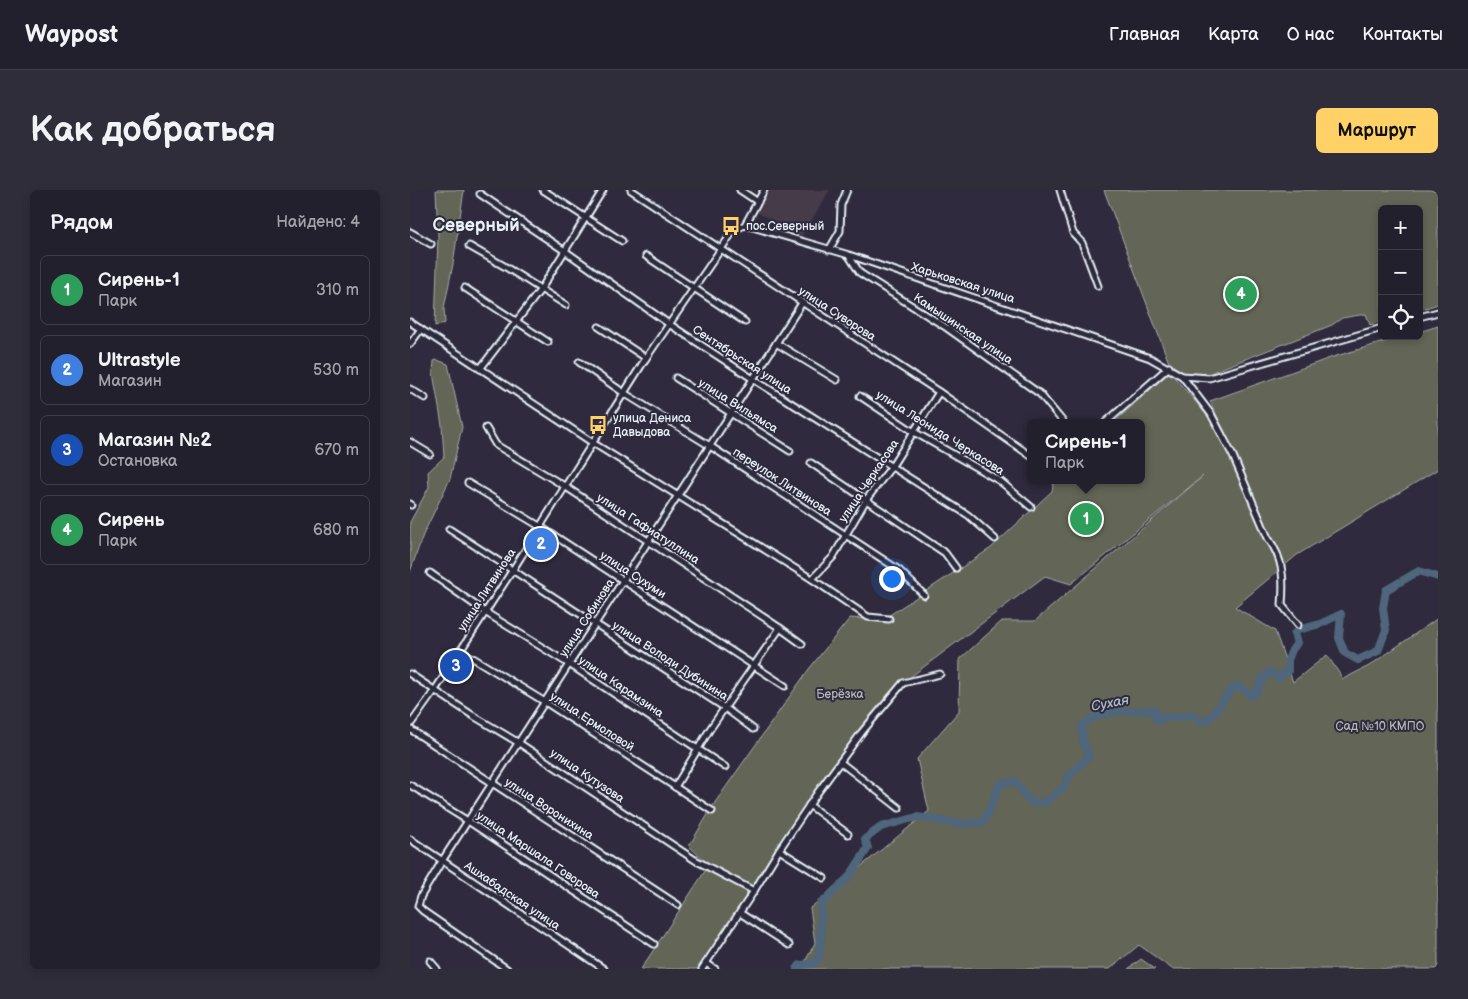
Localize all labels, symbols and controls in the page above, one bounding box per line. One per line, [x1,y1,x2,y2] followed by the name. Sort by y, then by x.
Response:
[25,20,118,49] text: Waypost
[1109,24,1180,45] text: Главная
[1208,24,1259,45] text: Карта
[1287,24,1334,45] text: О нас
[1362,24,1443,45] text: Контакты
[1316,108,1438,153] button: Маршрут
[30,109,276,152] text: Как добраться
[1378,205,1423,340] map controls
[1378,205,1423,250] button: +
[50,210,113,235] text: Рядом
[276,213,360,232] text: Найдено: 4
[432,215,520,236] district label: Северный
[720,215,742,237] bus stop icon: пос.Северный
[746,219,824,234] place label: пос.Северный
[1378,250,1423,295] button: −
[909,259,1017,307] street label: Харьковская улица
[98,269,180,292] text: Сирень-1
[1225,275,1257,313] pin: 4
[64,281,70,300] text: 1
[316,281,359,300] text: 310 m
[796,283,878,345] street label: улица Суворова
[911,290,1015,368] street label: Камышинская улица
[98,292,137,311] text: Парк
[1378,295,1423,340] button: locate
[690,322,794,398] street label: Сентябрьская улица
[98,349,181,372] text: Ultrastyle
[62,361,72,380] text: 2
[313,361,359,380] text: 530 m
[98,372,162,391] text: Магазин
[695,376,781,436] street label: улица Вильямса
[873,387,1007,479] street label: улица Леонида Черкасова
[613,411,691,440] place label: улица Дениса Давыдова
[587,414,609,436] bus stop icon: улица Дениса Давыдова
[1027,419,1145,484] popup
[98,429,212,452] text: Магазин №2
[1045,431,1127,454] text: Сирень-1
[836,437,902,525] street label: улица Черкасова
[62,441,72,460] text: 3
[314,441,359,460] text: 670 m
[730,444,834,520] street label: переулок Литвинова
[98,452,177,471] text: Остановка
[1045,454,1084,473] text: Парк
[594,490,702,568] street label: улица Гафиатуллина
[1070,500,1102,538] pin: 1
[98,509,164,532] text: Сирень
[62,521,72,540] text: 4
[313,521,359,540] text: 680 m
[525,525,557,563] pin: 2
[98,532,137,551] text: Парк
[455,546,519,634] street label: улица Литвинова
[597,548,669,602] street label: улица Сухуми
[879,566,905,592] your location
[556,576,618,660] street label: улица Собинова
[609,618,731,704] street label: улица Володи Дубинина
[440,647,472,685] pin: 3
[576,653,666,721] street label: улица Карамзина
[816,687,864,702] park label: Берёзка
[547,689,637,755] street label: улица Ермоловой
[1090,691,1131,715] water label: Сухая
[1336,719,1425,734] park label: Сад №10 КМПО
[547,746,627,806] street label: улица Кутузова
[502,775,596,843] street label: улица Воронихина
[473,808,603,902] street label: улица Маршала Говорова
[460,858,563,934] street label: Ашхабадская улица

